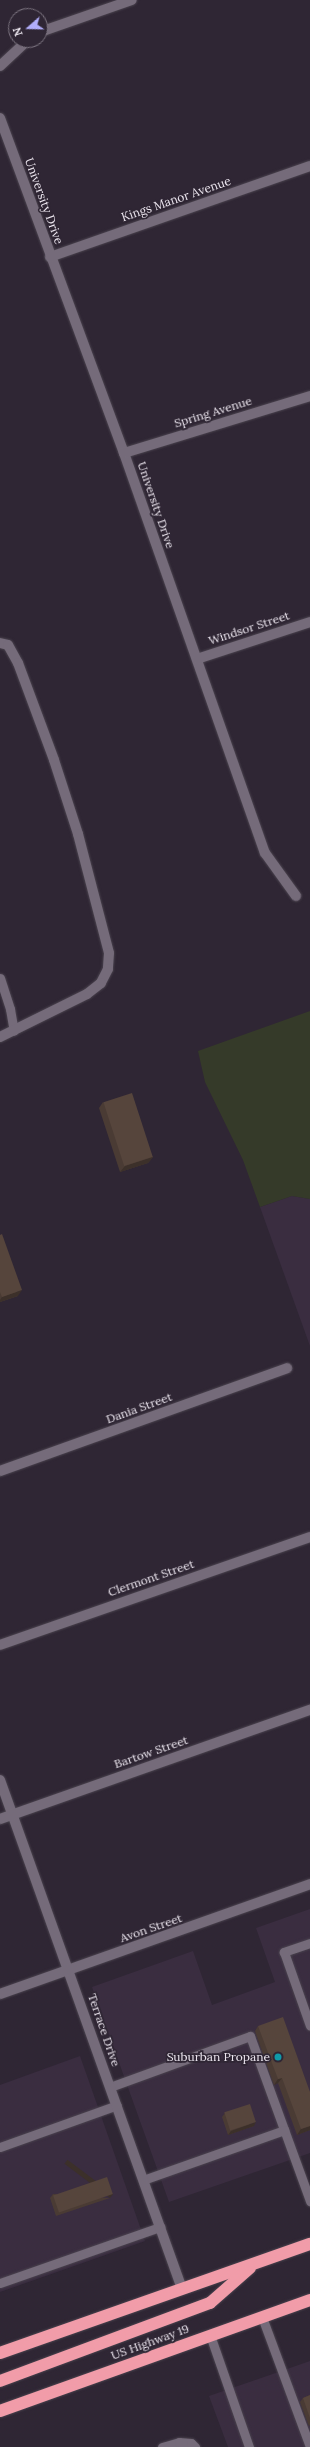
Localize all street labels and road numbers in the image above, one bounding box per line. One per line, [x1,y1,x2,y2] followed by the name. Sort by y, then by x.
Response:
[22,156,66,246] street label: University Drive
[119,174,233,224] street label: Kings Manor Avenue
[173,393,253,431] street label: Spring Avenue
[134,460,178,550] street label: University Drive
[207,608,291,648] street label: Windsor Street
[104,1389,174,1427] street label: Dania Street
[106,1557,196,1599] street label: Clermont Street
[112,1733,190,1771] street label: Bartow Street
[118,1911,184,1945] street label: Avon Street
[85,1992,123,2068] street label: Terrace Drive
[109,2321,191,2363] street label: US Highway 19

